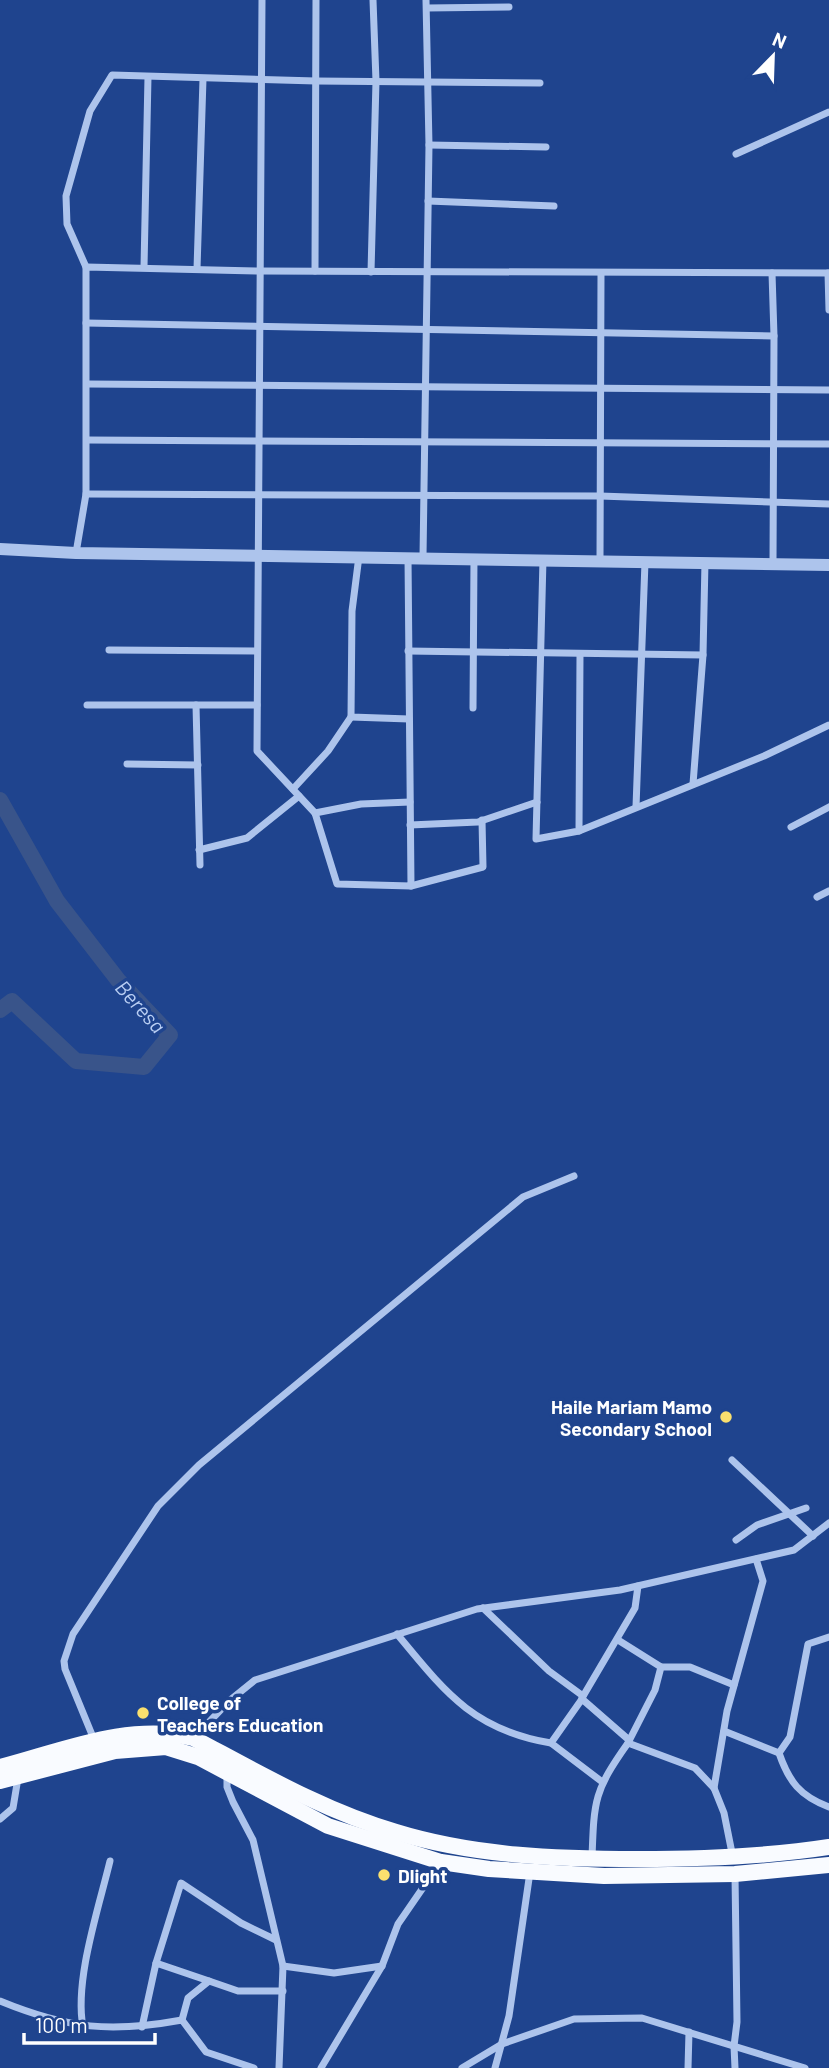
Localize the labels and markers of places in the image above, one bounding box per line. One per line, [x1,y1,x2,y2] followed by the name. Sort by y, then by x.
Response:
[551,1395,712,1440] place label: Haile Mariam Mamo Secondary School
[718,1409,734,1425] marker: Haile Mariam Mamo Secondary School
[157,1691,323,1736] place label: College of Teachers Education
[135,1705,151,1721] marker: College of Teachers Education
[398,1864,447,1887] place label: Dlight
[376,1867,392,1883] marker: Dlight

